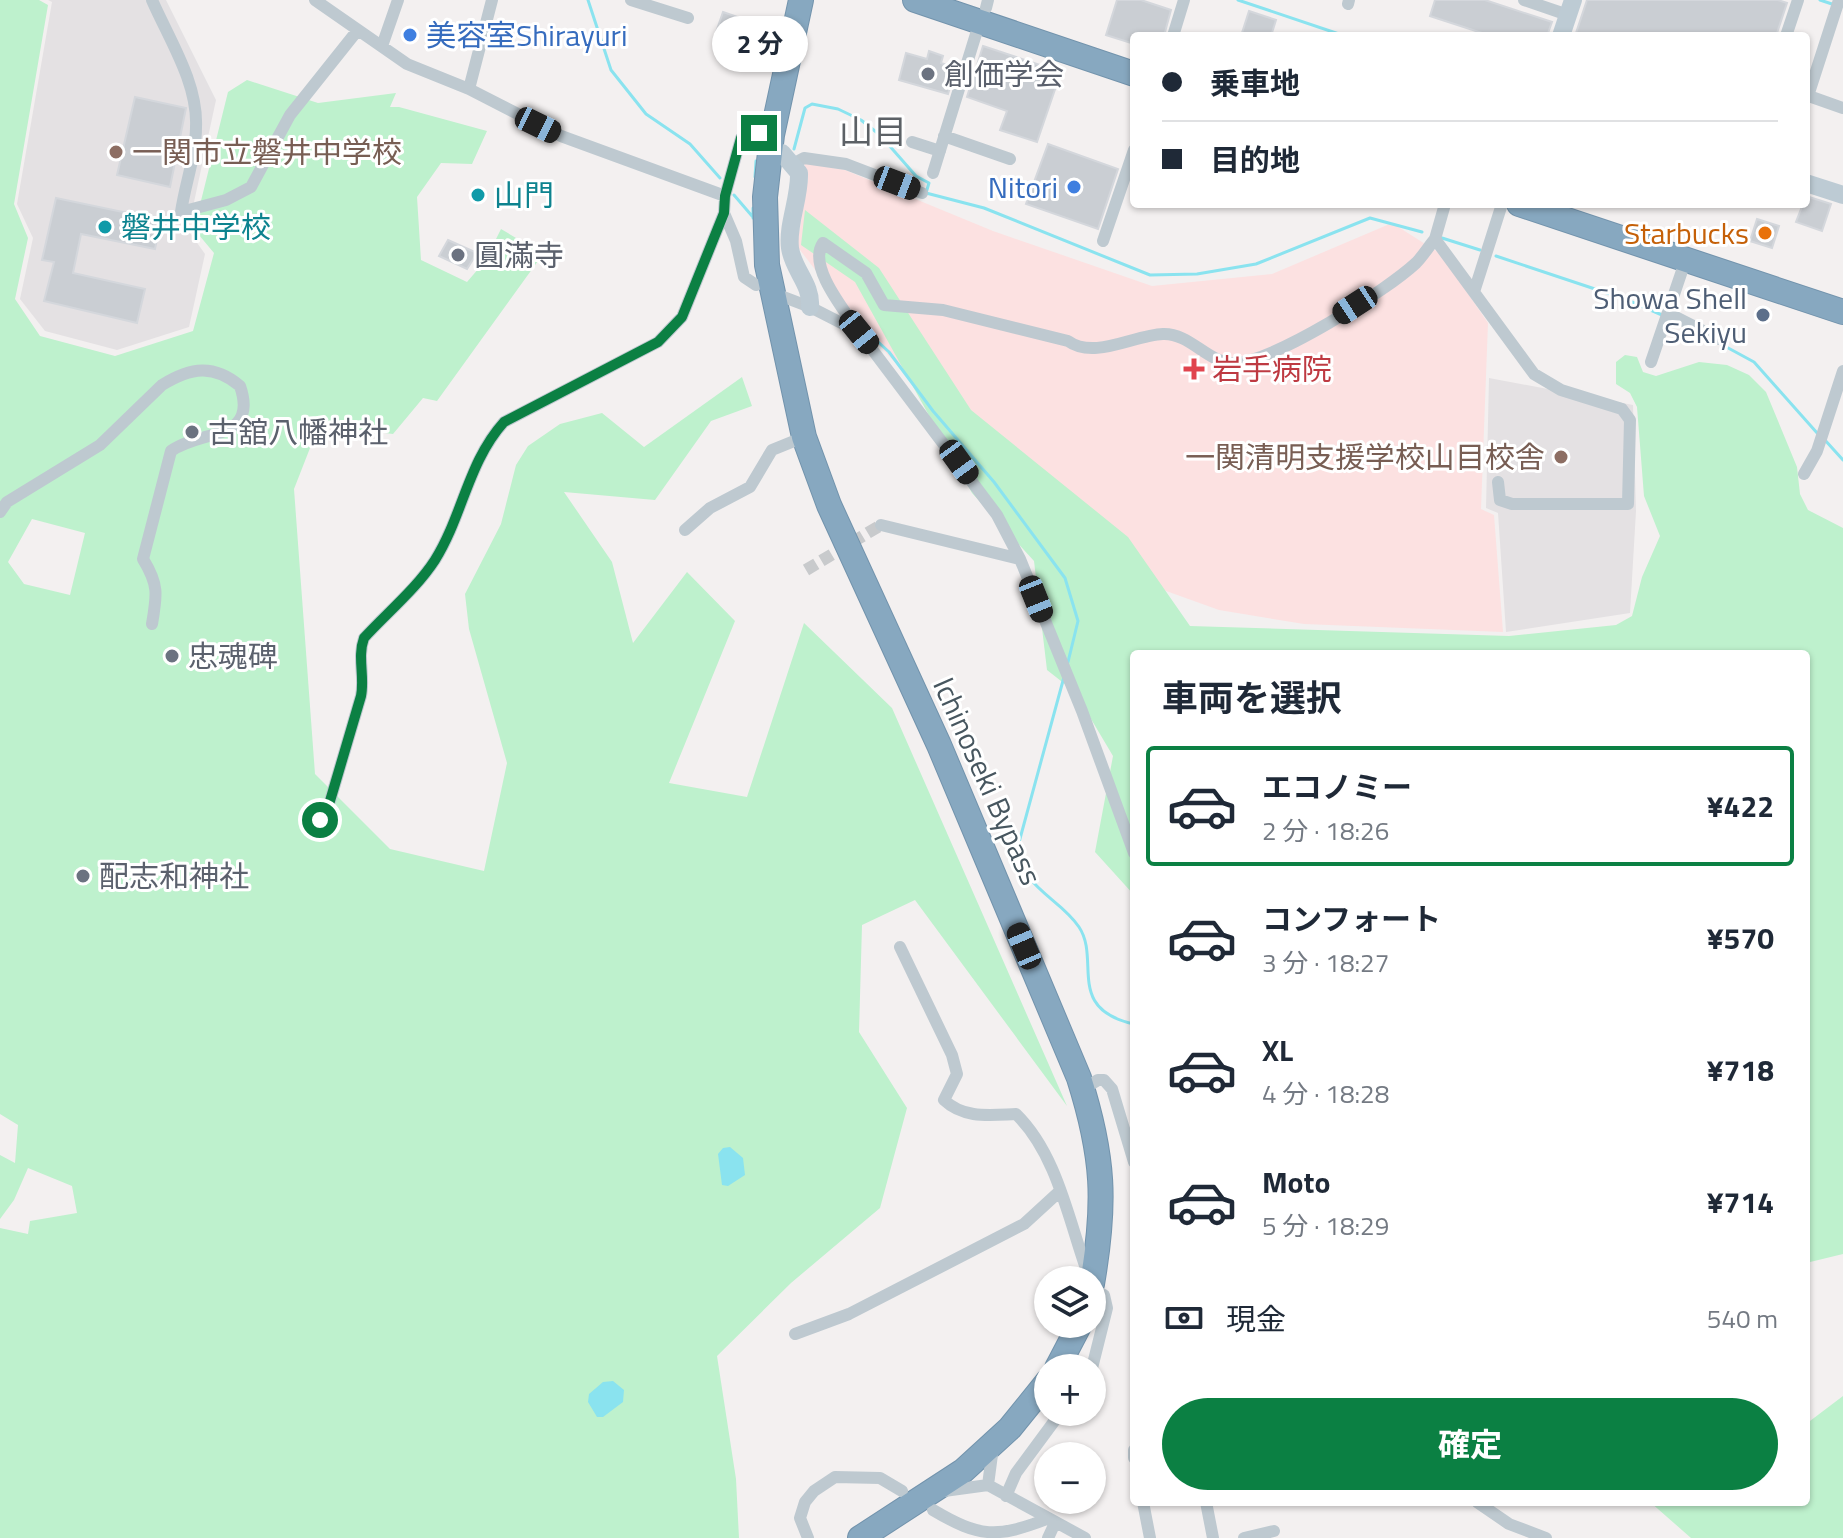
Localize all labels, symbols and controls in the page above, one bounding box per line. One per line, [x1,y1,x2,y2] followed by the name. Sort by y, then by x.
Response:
[426,12,628,58] place label: 美容室Shirayuri
[711,17,807,73] callout: 2 分
[737,24,783,63] text: 2 分
[401,26,419,44] marker: 美容室Shirayuri
[944,51,1064,97] place label: 創価学会
[1210,60,1300,106] text: 乗車地
[919,65,937,83] marker: 創価学会
[511,104,565,146] car
[839,105,907,157] district label: 山目
[741,115,777,151] route end
[132,129,402,175] place label: 一関市立磐井中学校
[1210,137,1300,183] text: 目的地
[107,143,125,161] marker: 一関市立磐井中学校
[870,163,924,203] car
[988,164,1058,210] place label: Nitori
[494,172,554,218] place label: 山門
[1065,178,1083,196] marker: Nitori
[469,186,487,204] marker: 山門
[121,204,271,250] place label: 磐井中学校
[1624,210,1749,256] place label: Starbucks
[96,218,114,236] marker: 磐井中学校
[1756,224,1774,242] marker: Starbucks
[474,232,564,278] place label: 圓滿寺
[449,246,467,264] marker: 圓滿寺
[1593,275,1747,355] place label: Showa Shell Sekiyu
[1328,282,1382,328] car
[835,306,883,358] car
[1754,306,1772,324] marker: Showa Shell Sekiyu
[1212,346,1332,392] place label: 岩手病院
[1183,358,1205,380] marker: 岩手病院
[208,409,388,455] place label: 古舘八幡神社
[183,423,201,441] marker: 古舘八幡神社
[1185,434,1545,480] place label: 一関清明支援学校山目校舎
[935,436,983,488] car
[1552,448,1570,466] marker: 一関清明支援学校山目校舎
[1016,572,1056,626] car
[188,633,278,679] place label: 忠魂碑
[163,647,181,665] marker: 忠魂碑
[922,670,1054,892] street label: Ichinoseki Bypass
[1162,670,1342,725] text: 車両を選択
[1262,764,1412,810] text: エコノミー
[1166,770,1238,842] icon: car
[1707,783,1774,829] text: ¥422
[302,802,338,838] route start
[1262,811,1389,850] text: 2 分 · 18:26
[99,853,249,899] place label: 配志和神社
[74,867,92,885] marker: 配志和神社
[1262,896,1441,942] text: コンフォート
[1166,902,1238,974] icon: car
[1707,915,1774,961] text: ¥570
[1004,919,1044,973] car
[1262,943,1389,982] text: 3 分 · 18:27
[1262,1027,1293,1073] text: XL
[1166,1034,1238,1106] icon: car
[1707,1047,1774,1093] text: ¥718
[1262,1074,1389,1113] text: 4 分 · 18:28
[1262,1159,1330,1205] text: Moto
[1166,1166,1238,1238] icon: car
[1707,1179,1774,1225] text: ¥714
[1262,1206,1389,1245] text: 5 分 · 18:29
[1034,1266,1106,1514] map controls
[1034,1266,1106,1338] button: layers
[1162,1296,1206,1340] icon: cash
[1226,1296,1286,1342] text: 現金
[1707,1299,1778,1338] text: 540 m
[1034,1354,1106,1426] button: +
[1162,1398,1778,1490] button: 確定
[1034,1442,1106,1514] button: −

